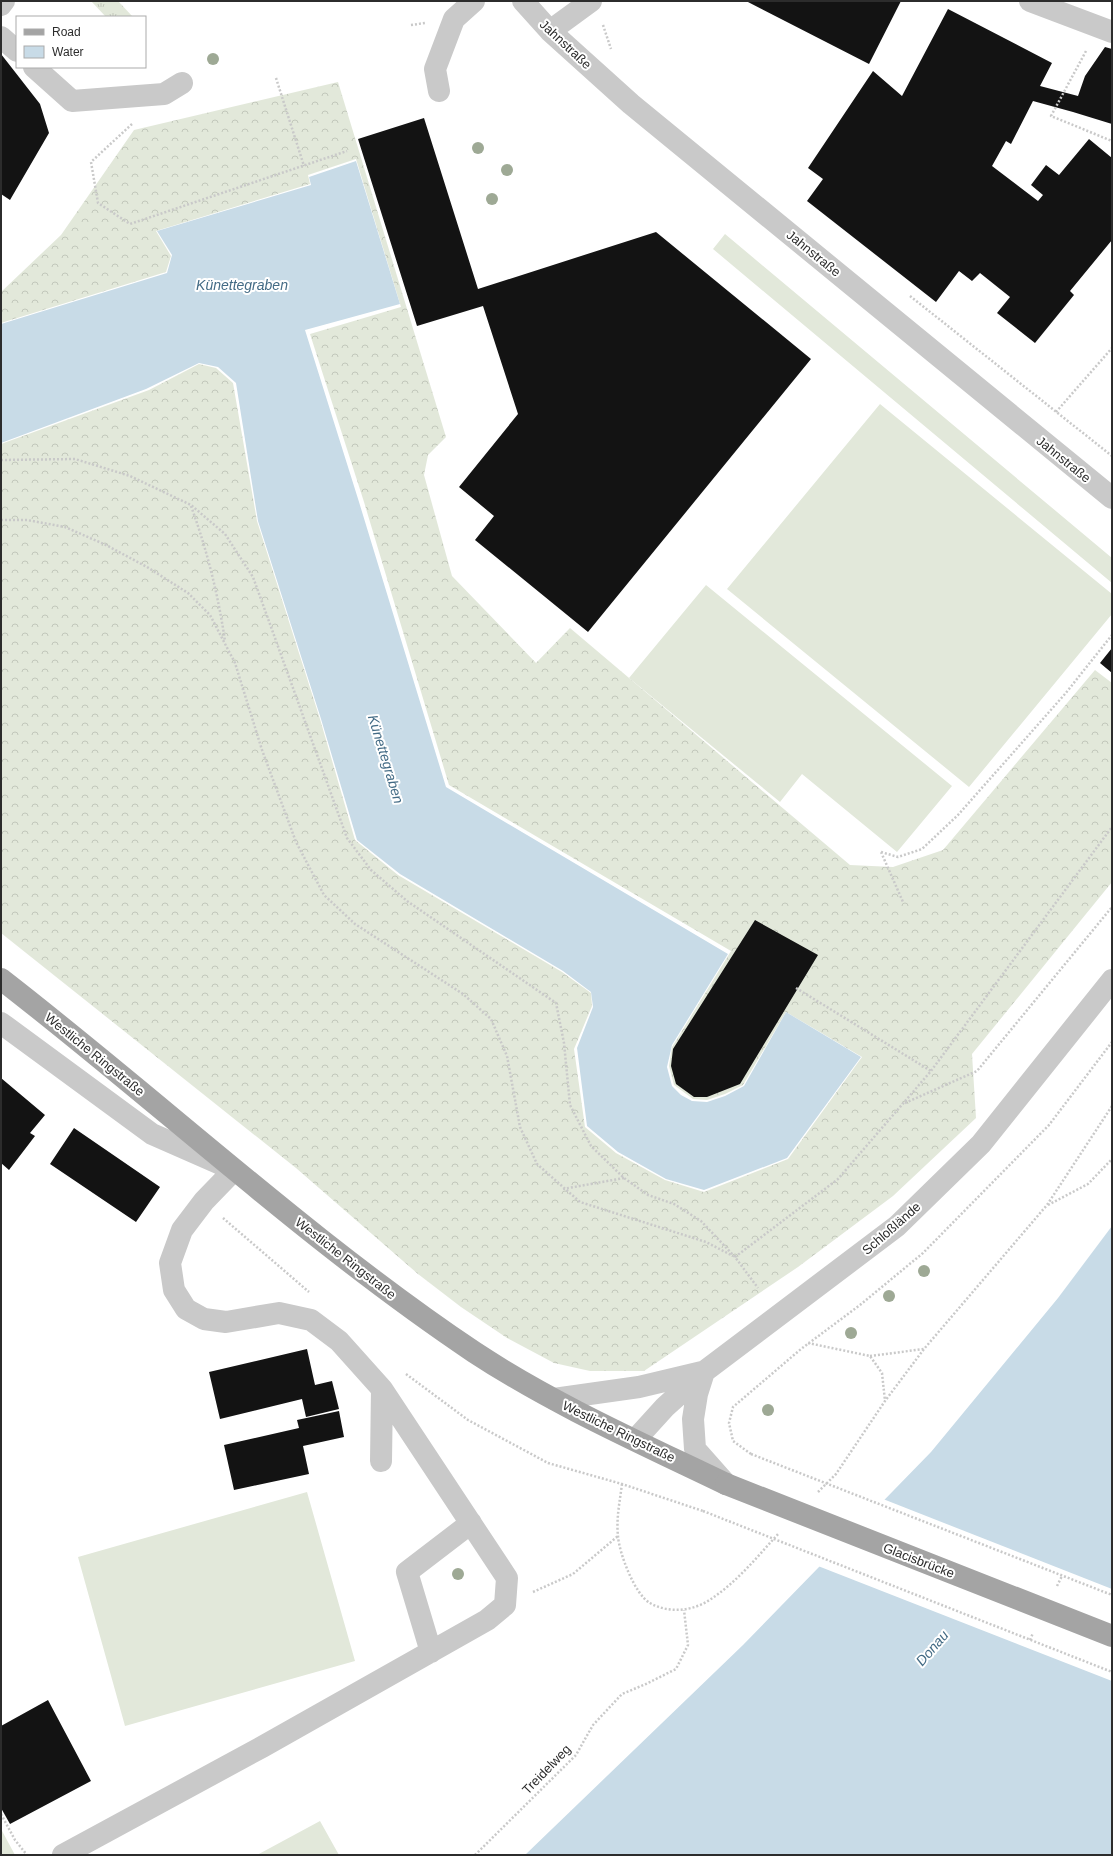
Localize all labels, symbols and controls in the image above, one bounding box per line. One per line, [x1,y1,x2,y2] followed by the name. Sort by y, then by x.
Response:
[16,16,146,68] legend
[537,17,595,72] street label: Jahnstraße
[52,25,81,39] text: Road
[52,45,84,59] text: Water
[784,227,844,280] street label: Jahnstraße
[196,277,288,293] water label: Künettegraben
[1034,433,1094,486] street label: Jahnstraße
[365,713,407,805] water label: Künettegraben
[42,1010,147,1099] street label: Westliche Ringstraße
[859,1199,924,1258] street label: Schloßlände
[292,1215,399,1302] street label: Westliche Ringstraße
[560,1398,677,1465] street label: Westliche Ringstraße
[881,1540,957,1581] street label: Glacisbrücke
[912,1627,952,1669] water label: Donau
[519,1741,574,1797] street label: Treidelweg

